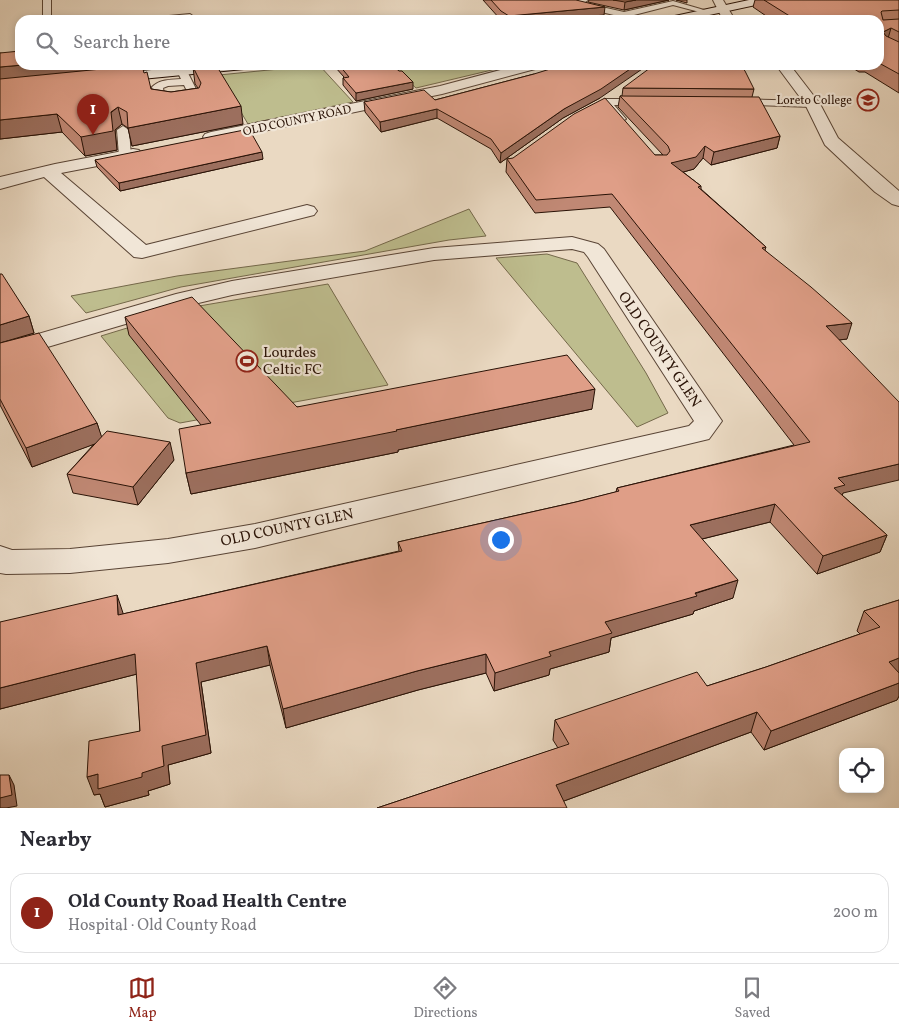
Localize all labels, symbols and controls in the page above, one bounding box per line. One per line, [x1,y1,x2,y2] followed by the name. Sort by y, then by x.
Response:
[15,15,884,70] search box
[33,29,61,57] icon: search
[73,30,170,56] text: Search here
[856,88,880,112] school or university icon: Loreto College
[777,93,852,109] place label: Loreto College
[77,94,109,135] pin: 1
[241,102,353,140] street label: OLD COUNTY ROAD
[612,288,705,412] street label: OLD COUNTY GLEN
[263,343,322,381] place label: Lourdes Celtic FC
[235,349,259,373] sports icon: Lourdes Celtic FC
[219,504,356,553] street label: OLD COUNTY GLEN
[488,527,514,553] your location
[839,748,884,793] map controls
[839,748,884,793] button: locate
[20,826,91,855] text: Nearby
[68,889,347,915] text: Old County Road Health Centre
[34,902,40,924] text: 1
[833,902,878,924] text: 200 m
[68,915,257,937] text: Hospital · Old County Road
[128,974,156,1023] tab: Map
[413,974,478,1023] tab: Directions
[734,974,771,1023] tab: Saved

